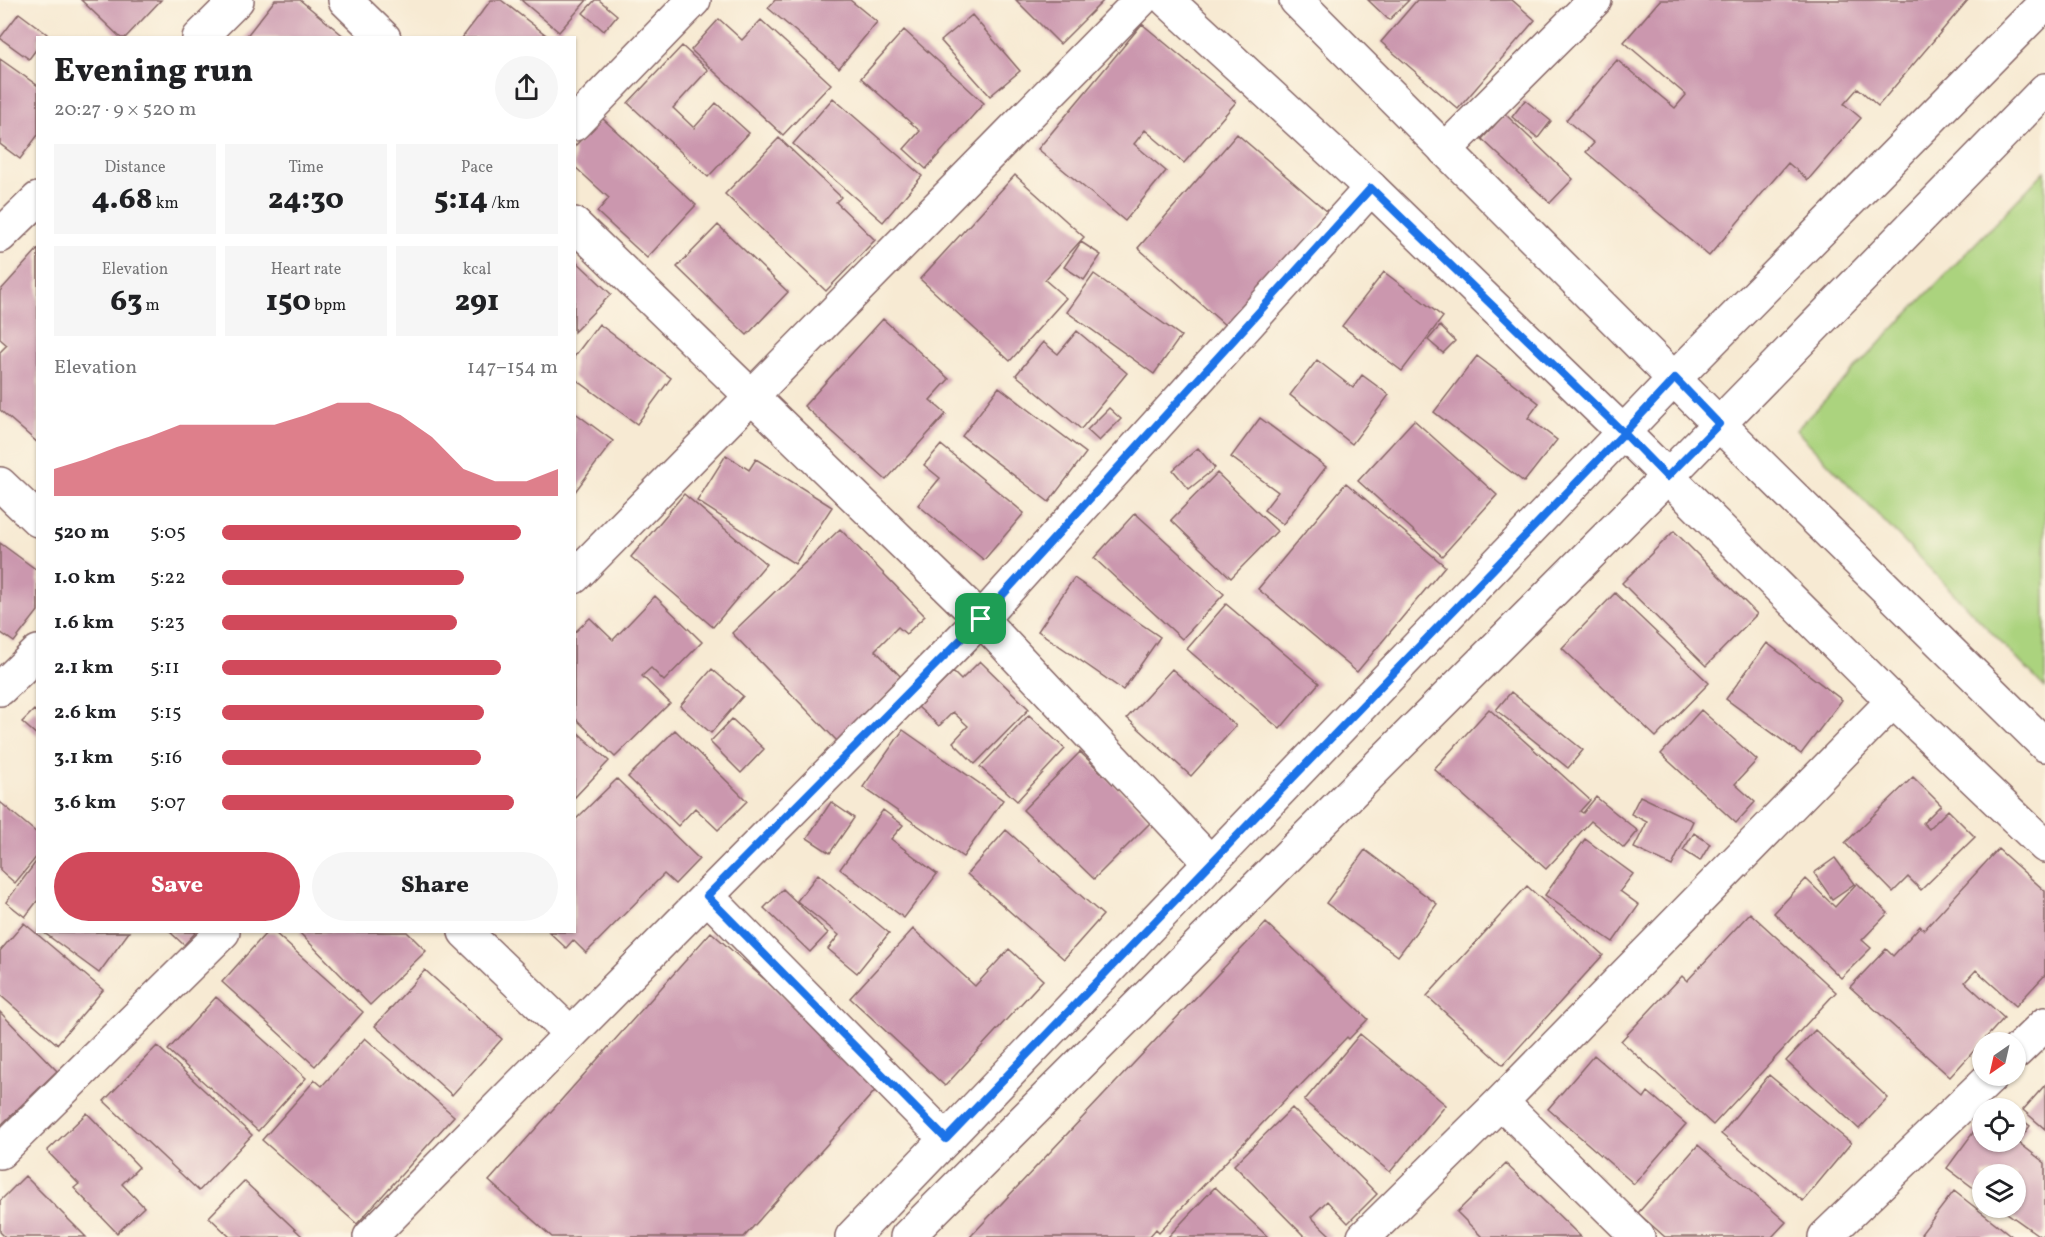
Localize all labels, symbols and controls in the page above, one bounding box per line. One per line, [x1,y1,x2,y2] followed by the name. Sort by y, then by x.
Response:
[54,50,253,96] text: Evening run
[495,56,558,119] button: share
[54,96,196,124] text: 20:27 · 9 × 520 m
[104,157,166,179] text: Distance
[288,157,324,179] text: Time
[461,157,493,179] text: Pace
[91,179,153,221] text: 4.68
[268,179,344,221] text: 24:30
[434,179,488,221] text: 5:14
[153,193,179,215] text: km
[488,193,520,215] text: /km
[102,259,168,281] text: Elevation
[271,259,341,281] text: Heart rate
[463,259,491,281] text: kcal
[110,281,142,323] text: 63
[266,281,311,323] text: 150
[455,281,499,323] text: 291
[142,295,160,317] text: m
[311,295,346,317] text: bpm
[54,354,137,382] text: Elevation
[467,354,558,382] text: 147–154 m
[54,519,110,547] text: 520 m
[150,519,186,547] text: 5:05
[54,564,116,592] text: 1.0 km
[150,564,186,592] text: 5:22
[955,593,1006,644] pin
[964,602,997,635] icon: arrive
[54,609,114,637] text: 1.6 km
[150,609,185,637] text: 5:23
[54,654,114,682] text: 2.1 km
[150,654,180,682] text: 5:11
[54,699,117,727] text: 2.6 km
[150,699,182,727] text: 5:15
[54,744,113,772] text: 3.1 km
[150,744,182,772] text: 5:16
[54,789,116,817] text: 3.6 km
[150,789,186,817] text: 5:07
[54,852,300,921] button: Save
[312,852,558,921] button: Share
[1972,1032,2026,1086] north arrow
[1972,1032,2026,1218] map controls
[1972,1098,2026,1152] button: locate
[1972,1164,2026,1218] button: layers

